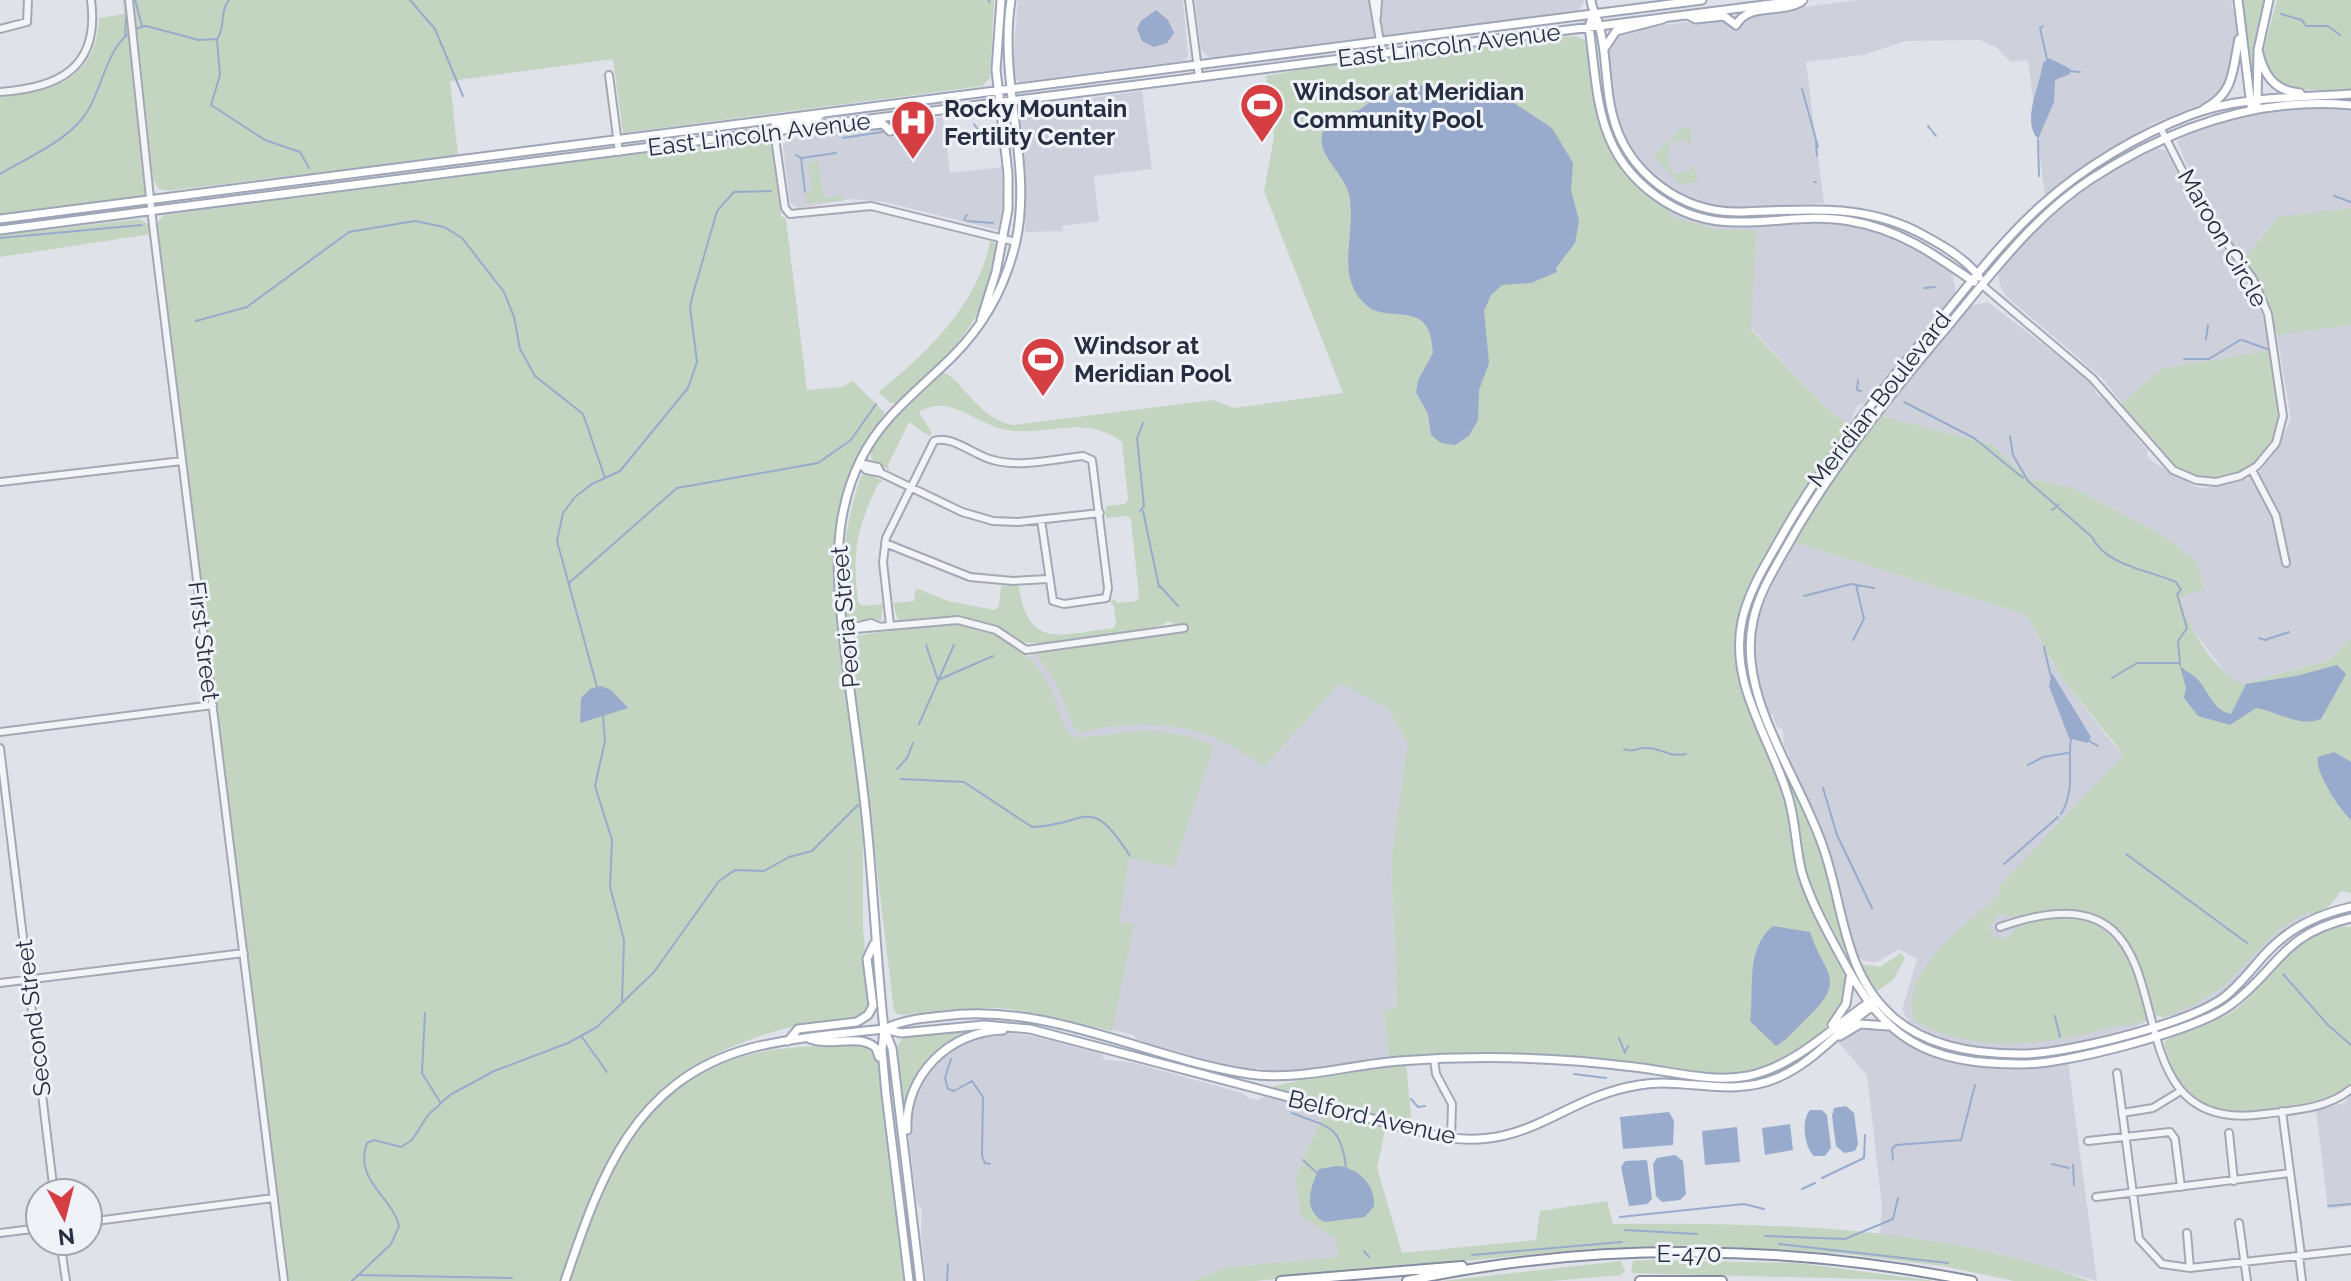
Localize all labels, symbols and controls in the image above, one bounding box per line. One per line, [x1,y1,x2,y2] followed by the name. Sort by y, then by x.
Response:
[1336,17,1562,73] street label: East Lincoln Avenue
[1293,77,1524,134] place label: Windsor at Meridian Community Pool
[1238,81,1286,144] sports icon: Windsor at Meridian Community Pool
[944,94,1127,151] place label: Rocky Mountain Fertility Center
[889,98,937,161] hospital icon: Rocky Mountain Fertility Center
[646,106,872,162] street label: East Lincoln Avenue
[2172,164,2274,312] street label: Maroon Circle
[1801,305,1957,493] street label: Meridian Boulevard
[1074,331,1232,388] place label: Windsor at Meridian Pool
[1019,335,1067,398] sports icon: Windsor at Meridian Pool
[824,545,866,689] street label: Peoria Street
[182,580,226,702] street label: First Street
[9,938,57,1098] street label: Second Street
[1285,1084,1459,1150] street label: Belford Avenue
[24,1177,104,1257] north arrow
[57,1223,76,1251] text: N
[1657,1239,1721,1268] street label: E-470

